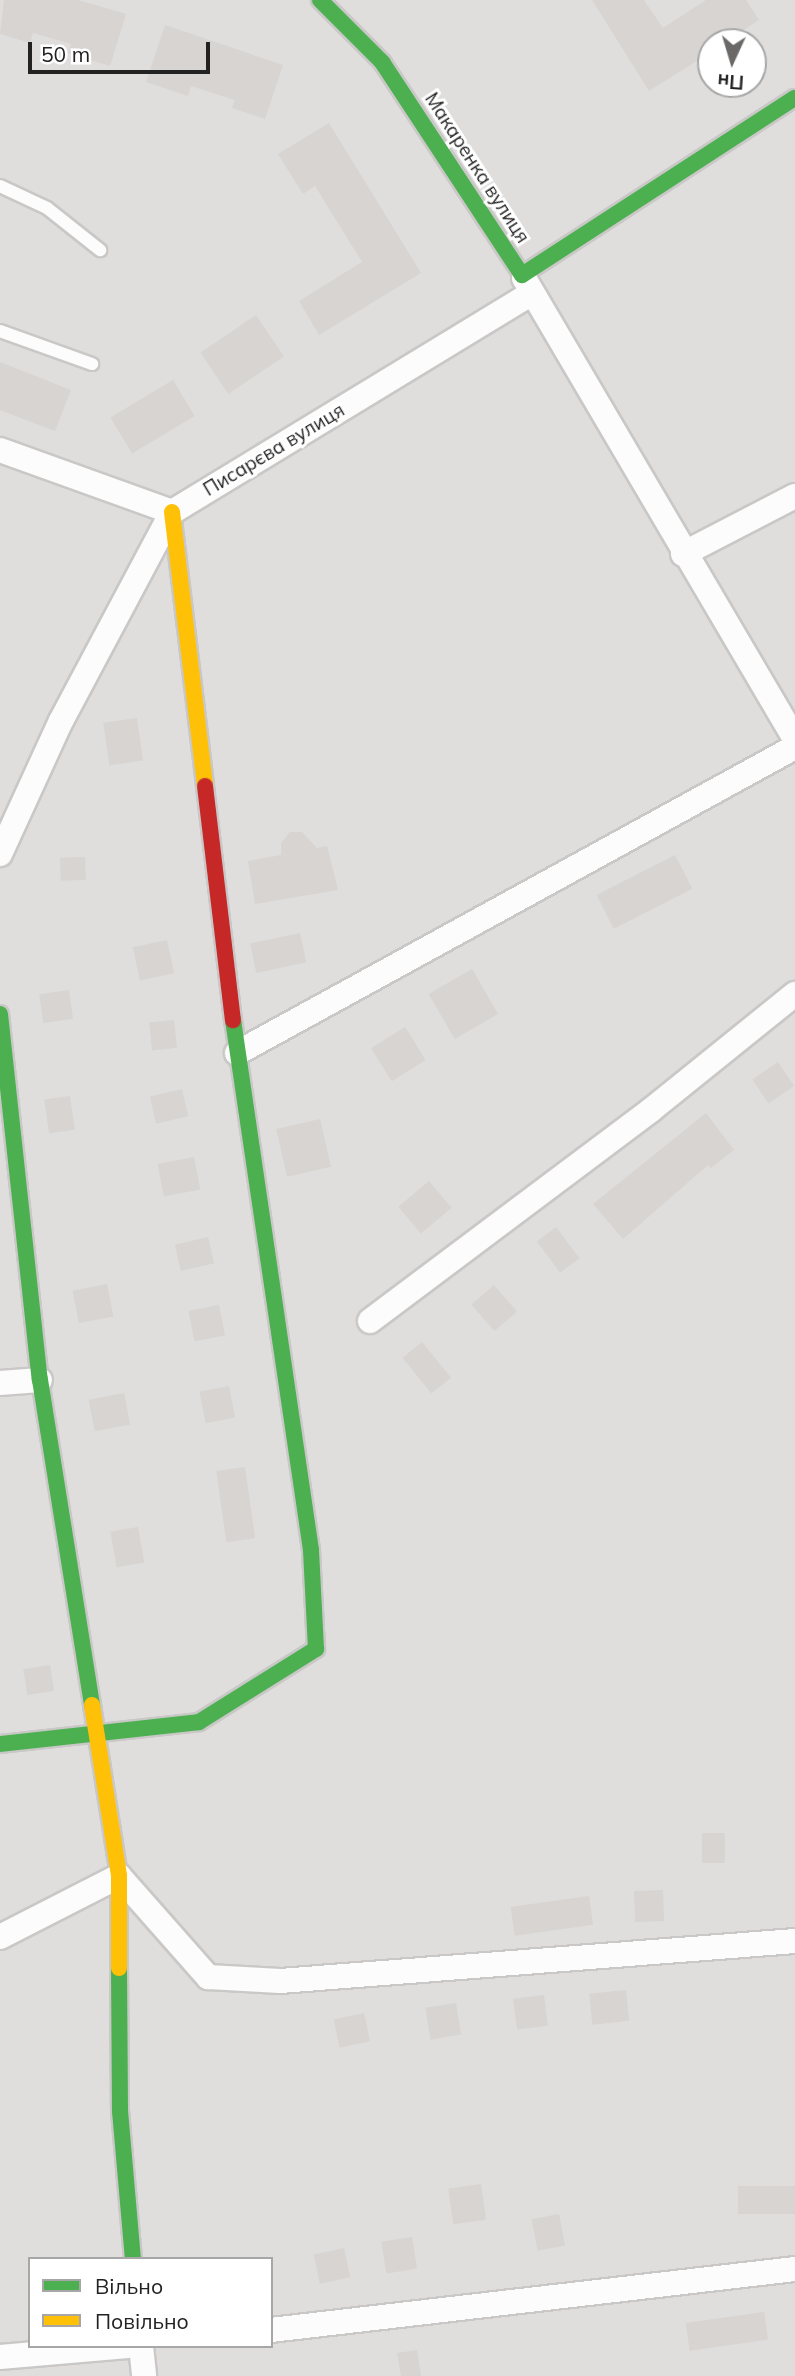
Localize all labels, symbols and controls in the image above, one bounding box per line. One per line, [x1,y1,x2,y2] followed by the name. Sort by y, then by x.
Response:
[32,28,214,72] scale bar
[697,28,767,98] north arrow
[41,41,90,67] text: 50 m
[717,69,745,95] text: Пн
[420,89,534,247] street label: Макаренка вулиця
[199,399,349,501] street label: Писарєва вулиця
[28,2257,273,2348] legend
[95,2273,163,2299] text: Вільно
[95,2308,189,2334] text: Повільно

